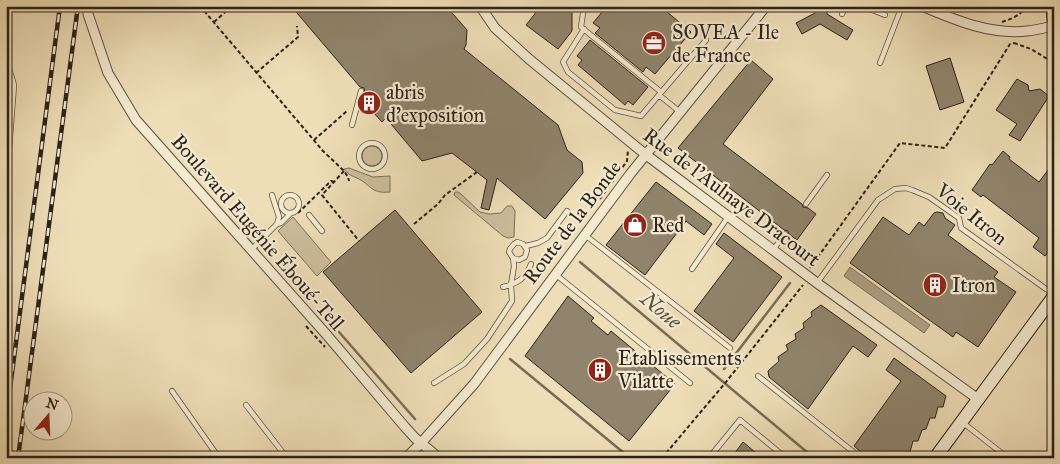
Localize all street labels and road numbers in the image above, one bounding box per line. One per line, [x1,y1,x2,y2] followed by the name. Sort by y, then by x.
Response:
[639,123,825,271] street label: Rue de l'Aulnaye Dracourt
[166,128,351,336] street label: Boulevard Eugénie Éboué-Tell
[518,156,626,288] street label: Route de la Bonde
[931,177,1013,250] street label: Voie Itron

